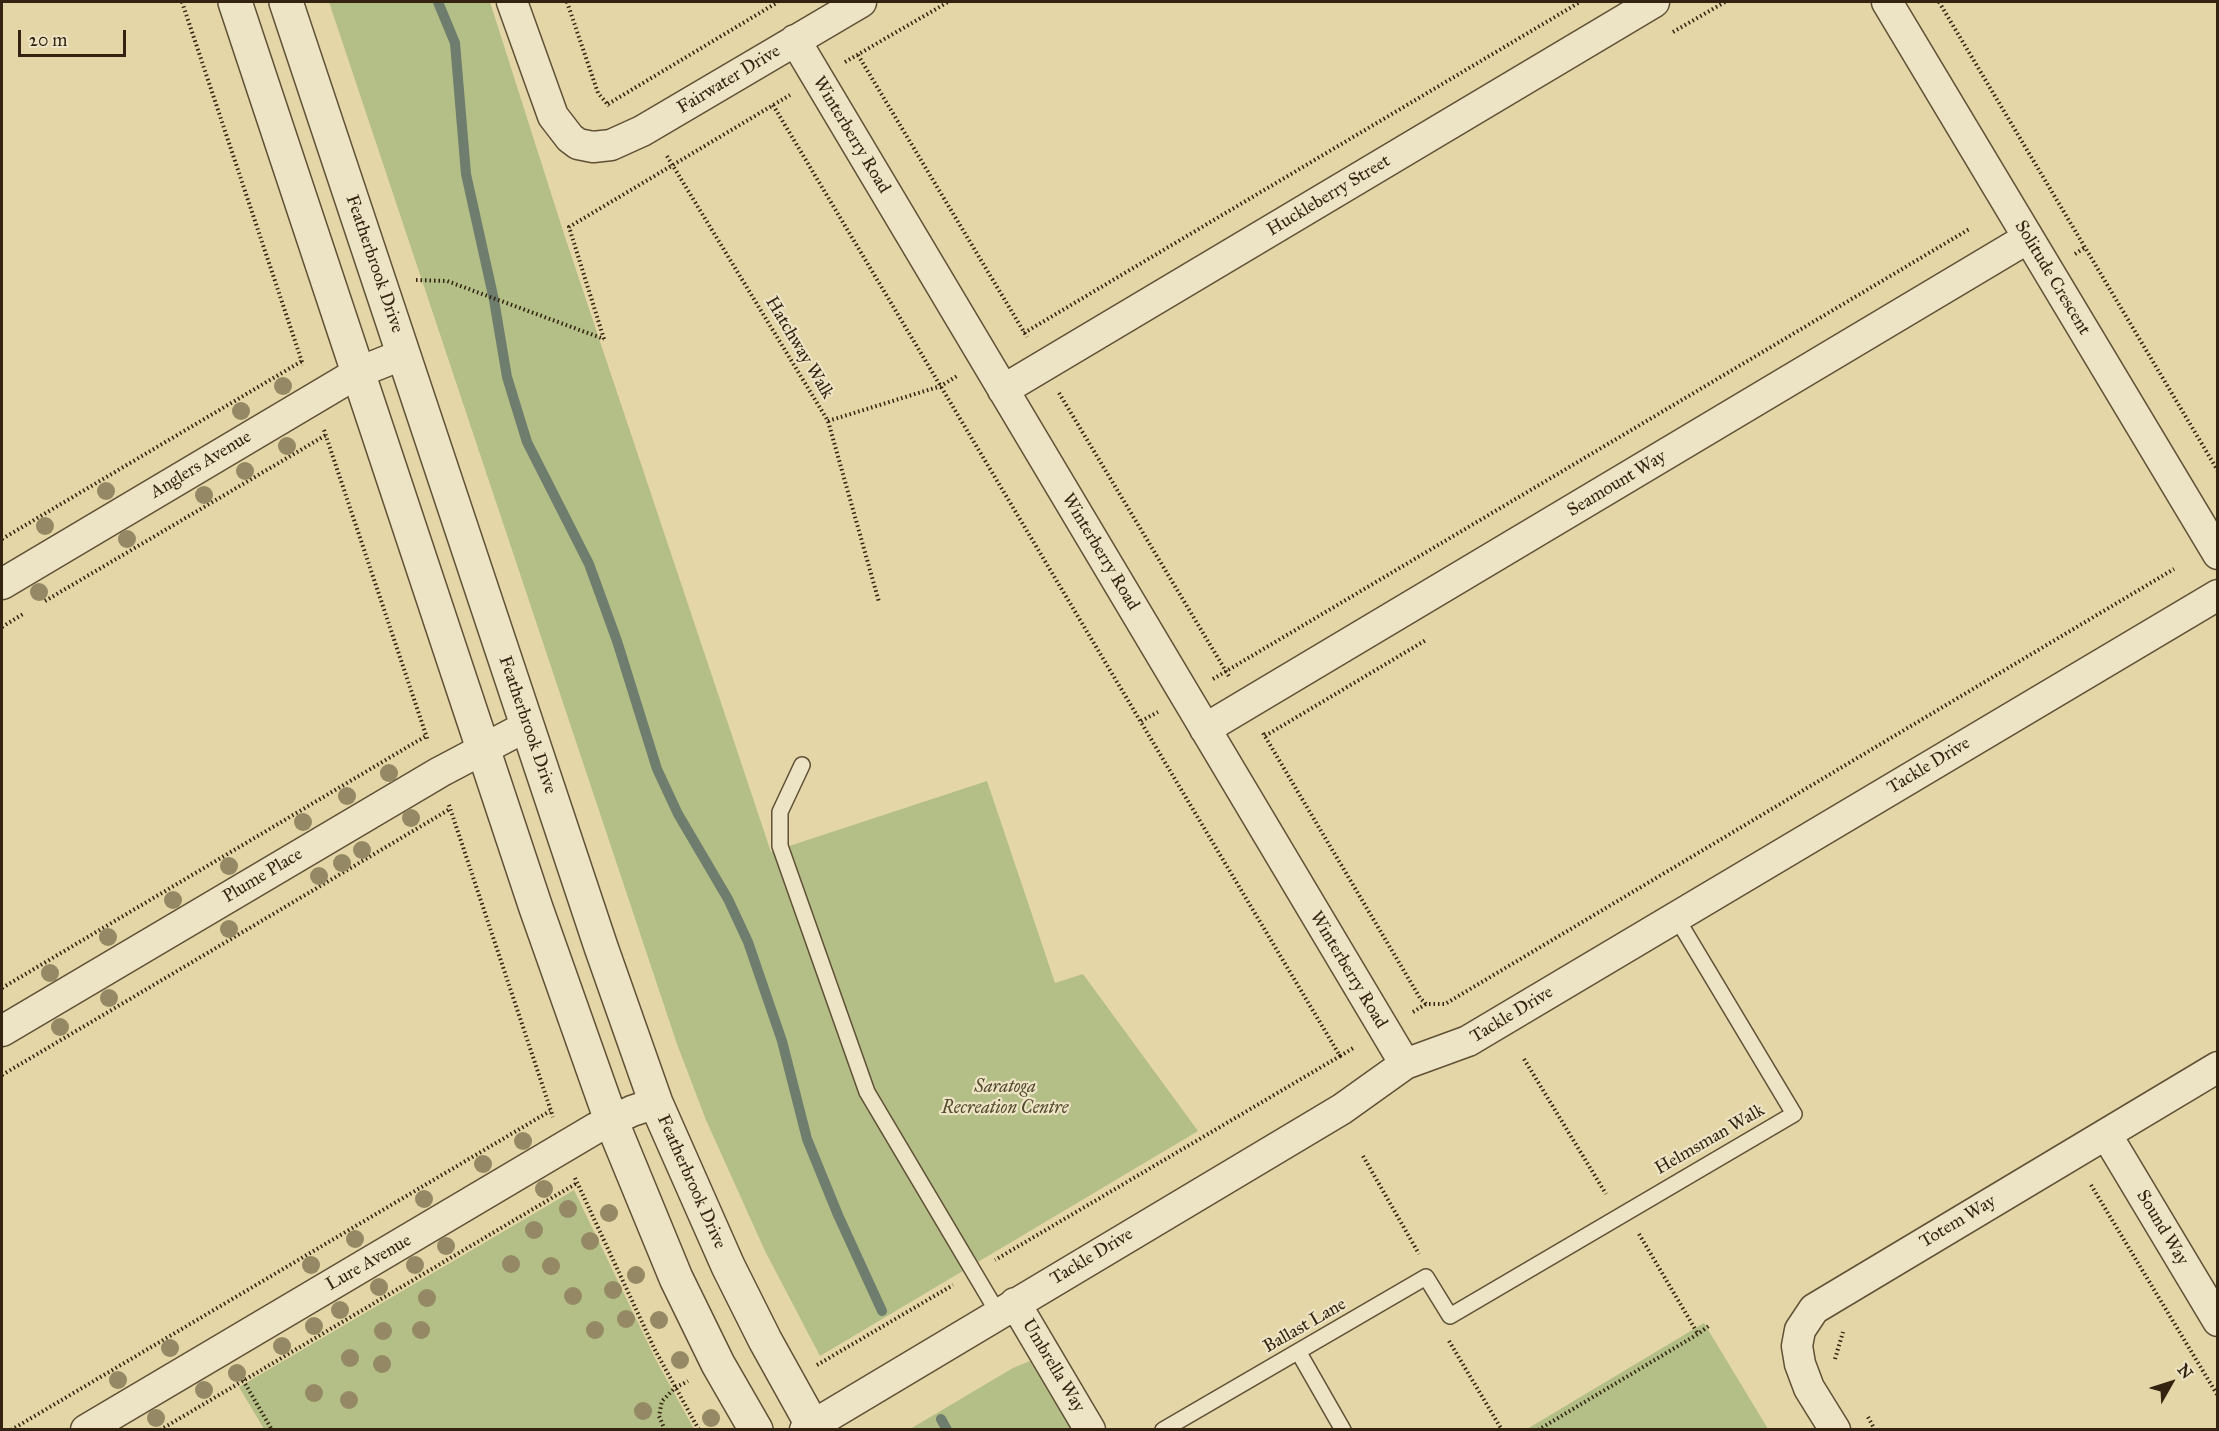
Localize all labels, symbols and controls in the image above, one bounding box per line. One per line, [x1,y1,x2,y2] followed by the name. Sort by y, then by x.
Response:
[21,18,129,56] scale bar
[29,29,67,51] text: 20 m
[674,41,784,119] street label: Fairwater Drive
[808,73,894,197] street label: Winterberry Road
[1263,151,1395,241] street label: Huckleberry Street
[340,192,408,336] street label: Featherbrook Drive
[2009,217,2095,339] street label: Solitude Crescent
[760,293,838,403] street label: Hatchway Walk
[147,426,255,504] street label: Anglers Avenue
[1564,446,1670,522] street label: Seamount Way
[1057,490,1143,614] street label: Winterberry Road
[493,653,561,797] street label: Featherbrook Drive
[1884,733,1974,799] street label: Tackle Drive
[219,844,307,908] street label: Plume Place
[1305,908,1391,1032] street label: Winterberry Road
[1467,982,1557,1048] street label: Tackle Drive
[942,1077,1068,1120] park label: Saratoga Recreation Centre
[1651,1100,1769,1180] street label: Helmsman Walk
[652,1112,730,1252] street label: Featherbrook Drive
[2131,1187,2193,1269] street label: Sound Way
[1916,1191,2000,1253] street label: Totem Way
[1047,1224,1137,1290] street label: Tackle Drive
[322,1230,416,1296] street label: Lure Avenue
[1260,1294,1350,1358] street label: Ballast Lane
[1017,1315,1089,1417] street label: Umbrella Way
[2141,1353,2201,1413] north arrow
[2174,1360,2197,1383] text: N

